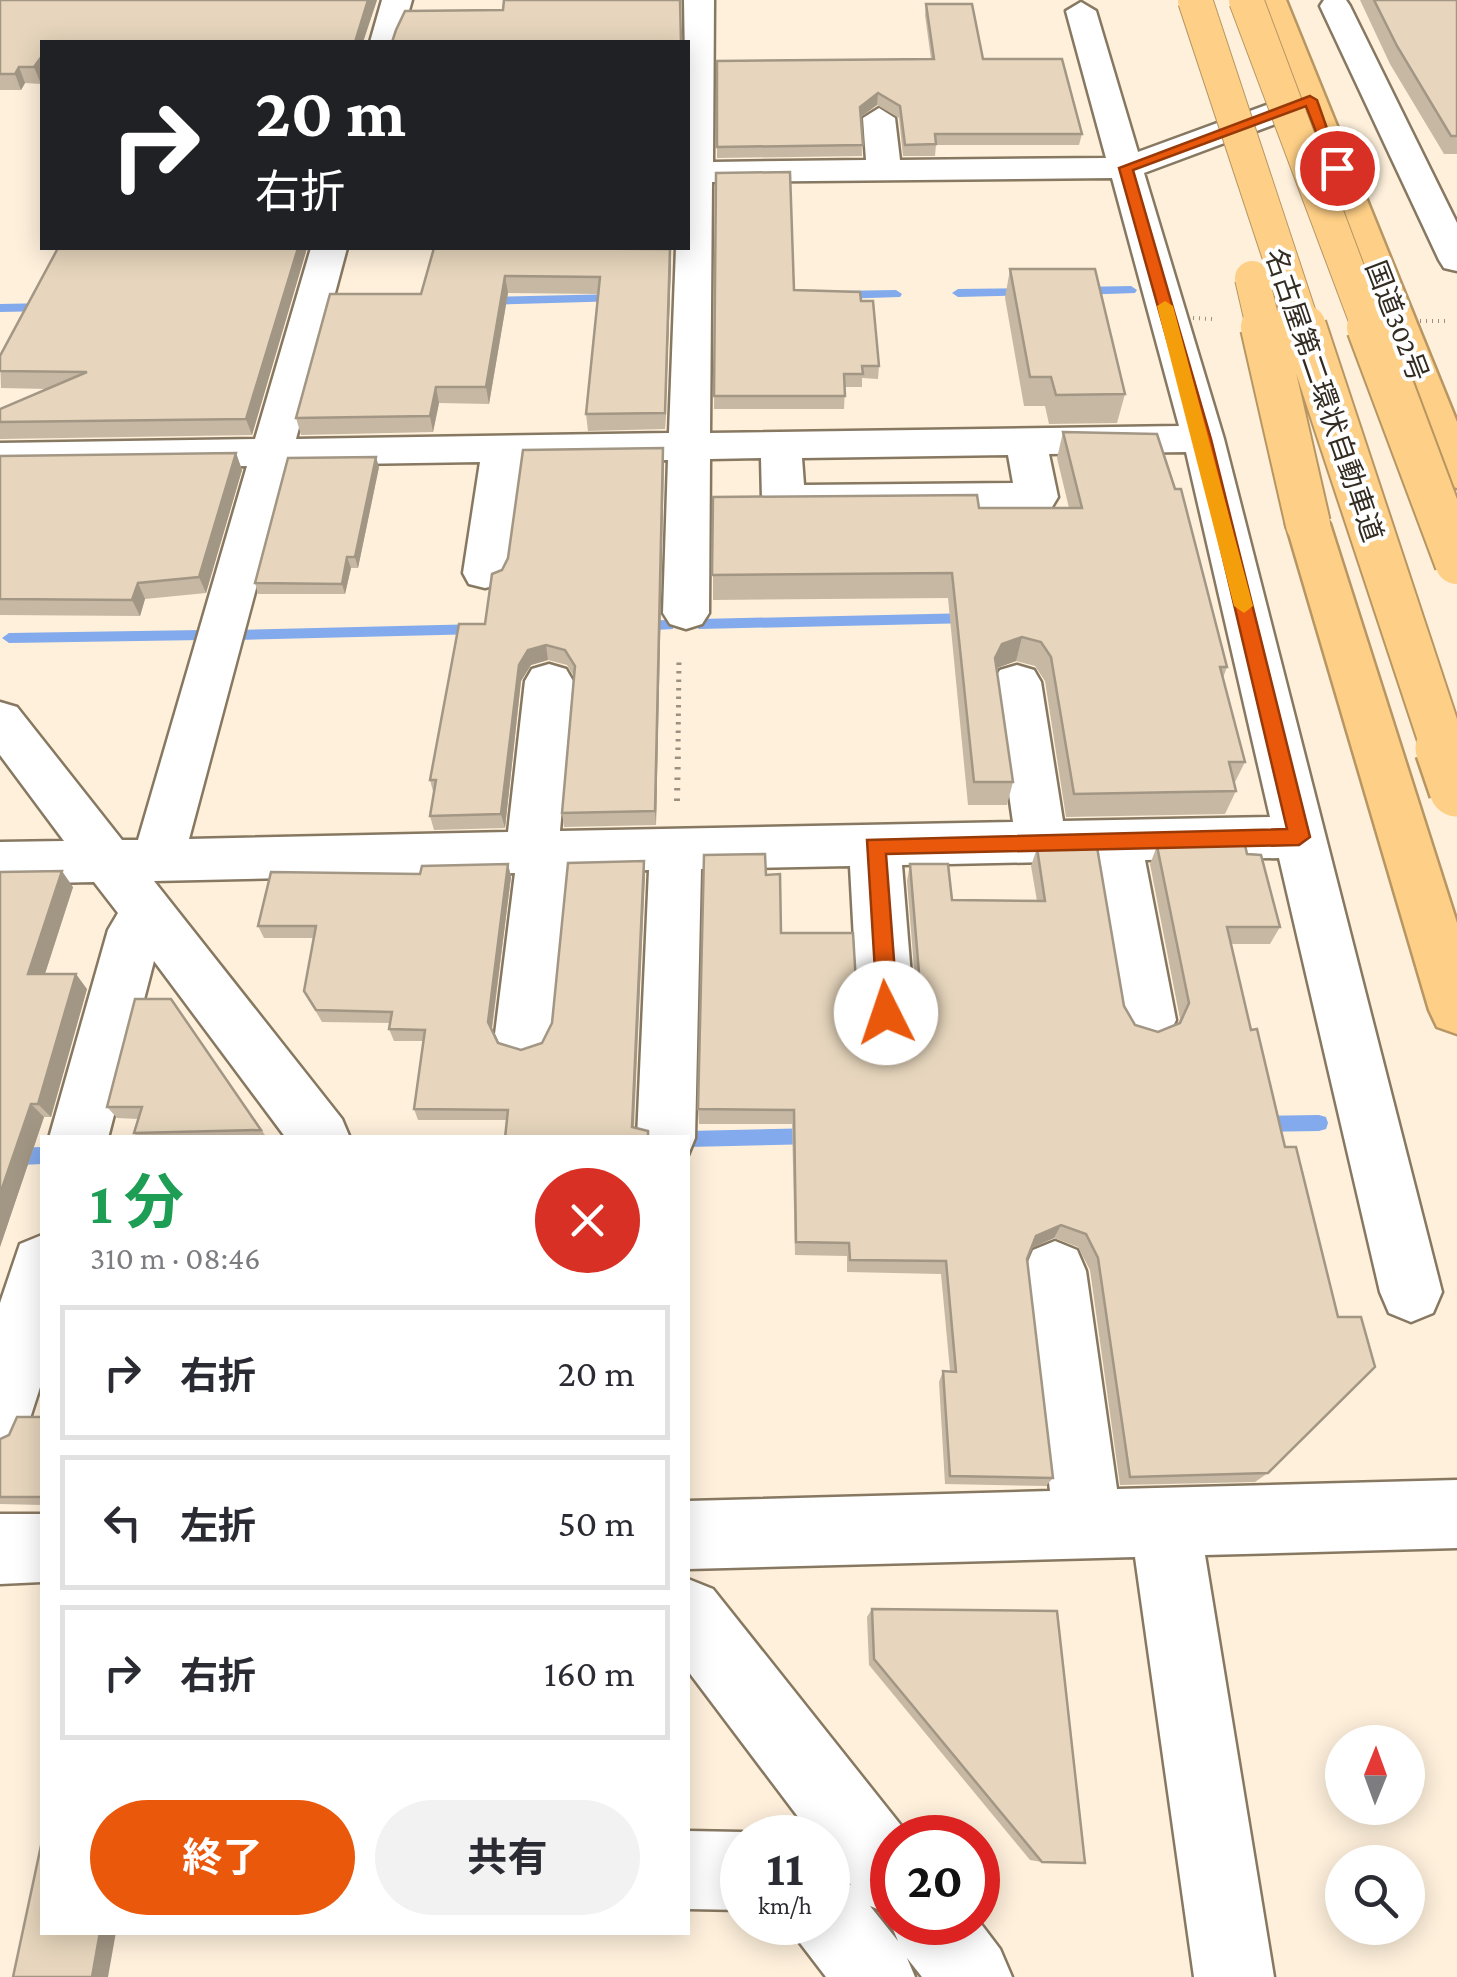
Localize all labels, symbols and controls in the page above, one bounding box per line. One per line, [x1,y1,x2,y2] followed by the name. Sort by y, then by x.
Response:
[255,73,406,151] text: 20 m
[90,80,220,210] icon: right
[1295,126,1380,211] pin
[1310,141,1365,196] icon: arrive
[255,167,345,217] text: 右折
[1259,244,1389,546] street label: 名古屋第二環状自動車道
[1360,257,1434,385] street label: 国道302号
[834,961,938,1065] position arrow
[535,1168,640,1273] button: close
[90,1169,184,1236] text: 1 分
[90,1240,261,1276] text: 310 m · 08:46
[95,1345,150,1400] icon: right
[558,1352,635,1394] text: 20 m
[180,1355,256,1397] text: 右折
[95,1495,150,1550] icon: left
[558,1502,635,1544] text: 50 m
[180,1505,256,1547] text: 左折
[95,1645,150,1700] icon: right
[544,1652,635,1694] text: 160 m
[180,1655,256,1697] text: 右折
[1325,1725,1425,1825] north arrow
[1325,1725,1425,1945] map controls
[90,1800,355,1915] button: 終了
[375,1800,640,1915] button: 共有
[870,1815,1000,1945] speed limit sign: 20
[766,1840,804,1896] text: 11
[1325,1845,1425,1945] button: search
[758,1892,812,1919] text: km/h

